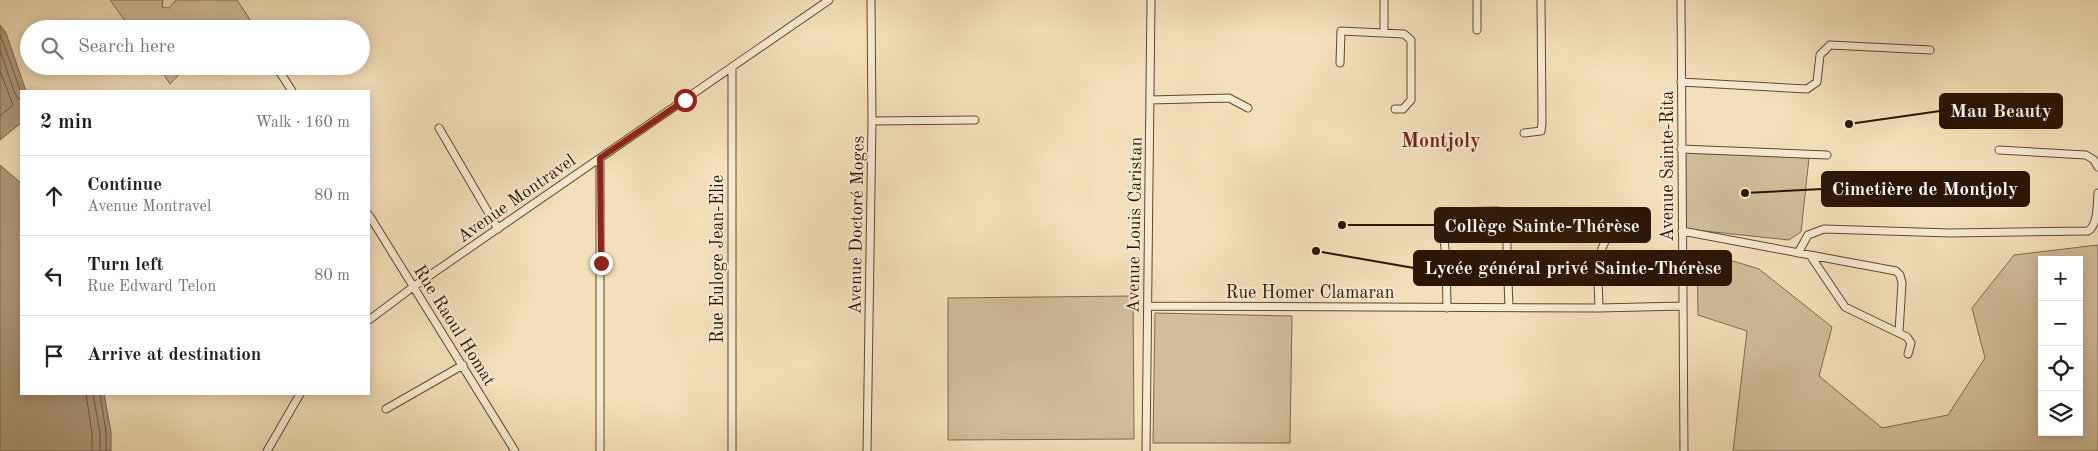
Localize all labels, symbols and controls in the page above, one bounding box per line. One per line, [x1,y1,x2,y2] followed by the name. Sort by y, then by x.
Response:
[20,20,370,75] search box
[38,34,66,62] icon: search
[78,38,175,57] text: Search here
[674,89,697,112] route start
[1659,90,1677,242] street label: Avenue Sainte-Rita
[1940,94,2062,128] callout: Mau Beauty
[1950,103,2052,122] text: Mau Beauty
[40,112,93,133] text: 2 min
[255,115,350,131] text: Walk · 160 m
[1401,132,1481,152] district label: Montjoly
[846,135,868,315] street label: Avenue Doctoré Moges
[1124,136,1146,313] street label: Avenue Louis Caristan
[454,151,579,246] street label: Avenue Montravel
[1822,172,2029,206] callout: Cimetière de Montjoly
[709,175,727,343] street label: Rue Euloge Jean-Elie
[87,176,162,195] text: Continue
[1832,181,2018,200] text: Cimetière de Montjoly
[40,182,68,210] icon: ahead
[314,188,350,204] text: 80 m
[87,199,211,215] text: Avenue Montravel
[1435,208,1650,242] callout: Collège Sainte-Thérèse
[1444,218,1640,237] text: Collège Sainte-Thérèse
[1414,251,1731,285] callout: Lycée général privé Sainte-Thérèse
[590,252,613,275] route end
[87,256,164,275] text: Turn left
[2038,256,2083,436] map controls
[2038,256,2083,301] button: +
[1424,260,1722,279] text: Lycée général privé Sainte-Thérèse
[40,262,68,290] icon: left
[410,262,499,389] street label: Rue Raoul Homat
[314,268,350,284] text: 80 m
[87,279,216,295] text: Rue Edward Telon
[1226,284,1395,302] street label: Rue Homer Clamaran
[2038,301,2083,346] button: −
[40,342,68,370] icon: arrive
[87,346,261,365] text: Arrive at destination
[2038,346,2083,391] button: locate
[2038,391,2083,436] button: layers

